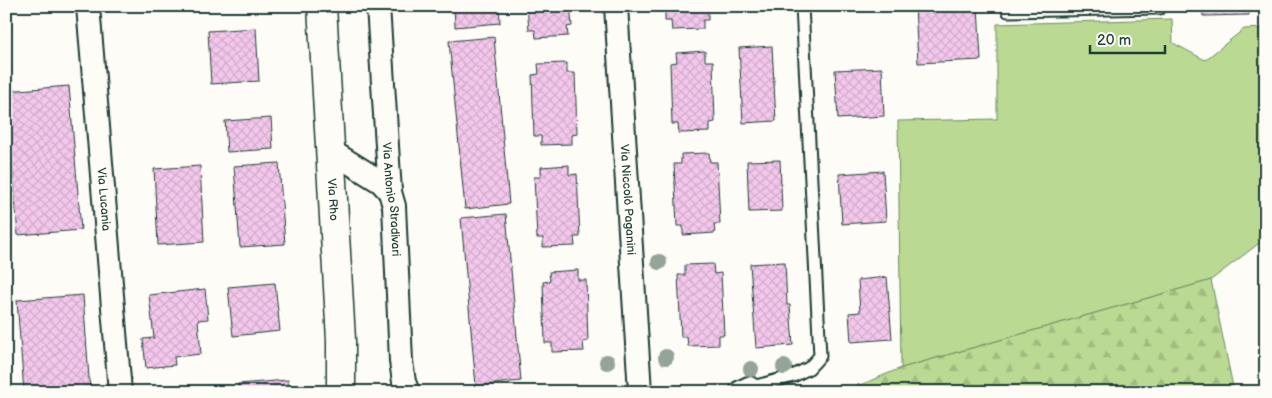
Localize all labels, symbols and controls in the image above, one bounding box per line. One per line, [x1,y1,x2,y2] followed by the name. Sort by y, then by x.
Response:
[1090,22,1164,54] scale bar
[1097,31,1131,50] text: 20 m
[379,142,403,257] street label: Via Antonio Stradivari
[617,144,638,256] street label: Via Niccolò Paganini
[93,167,114,232] street label: Via Lucania
[324,178,341,221] street label: Via Rho

